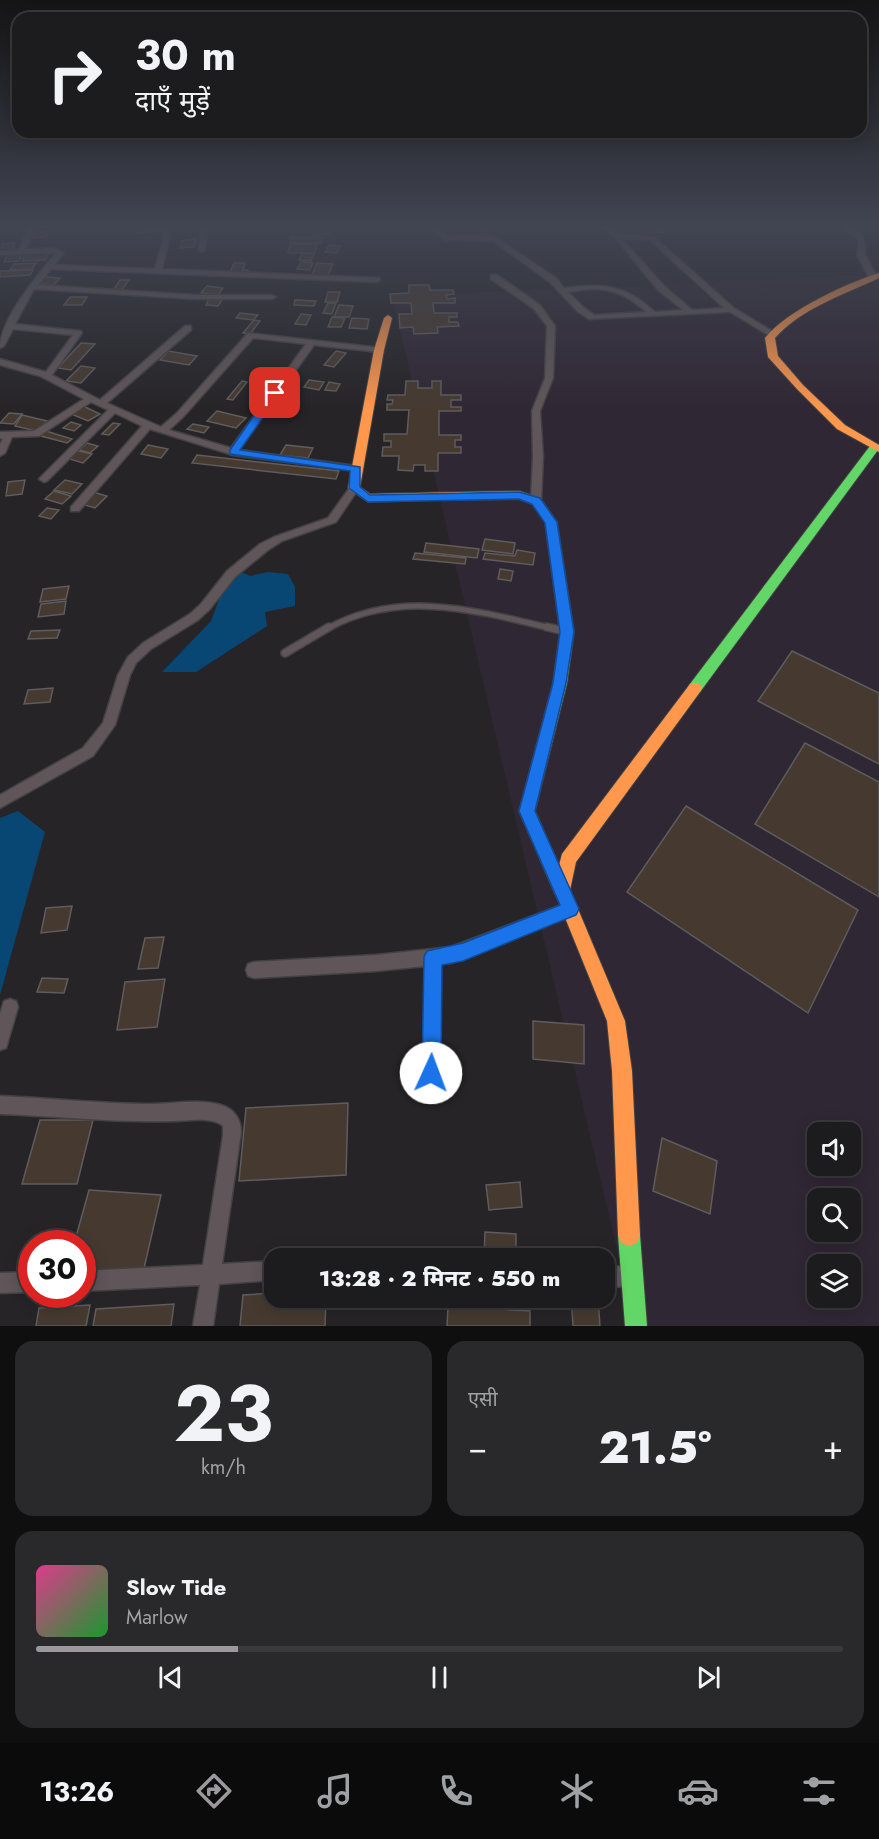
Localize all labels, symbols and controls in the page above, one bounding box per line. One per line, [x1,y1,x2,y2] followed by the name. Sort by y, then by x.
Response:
[135,25,236,86] text: 30 m
[36,36,114,114] icon: right
[135,81,210,120] text: दाएँ मुड़ें
[249,367,300,418] pin
[258,376,291,409] icon: arrive
[399,1041,463,1105] position arrow
[807,1122,861,1308] map controls
[807,1122,861,1176] button: sound
[807,1188,861,1242] button: search
[18,1230,96,1308] speed limit sign: 30
[807,1254,861,1308] button: layers
[319,1262,560,1294] text: 13:28 · 2 मिनट · 550 m
[174,1358,273,1470] text: 23
[468,1385,498,1414] text: एसी
[599,1415,712,1480] text: 21.5°
[468,1424,487,1471] text: −
[823,1424,843,1471] text: +
[201,1453,246,1482] text: km/h
[126,1571,226,1603] text: Slow Tide
[126,1603,188,1632] text: Marlow
[154,1661,187,1694] icon: previous
[423,1661,456,1694] icon: pause
[692,1661,725,1694] icon: next
[193,1770,235,1812] icon: directions
[314,1770,356,1812] icon: music
[435,1770,477,1812] icon: phone
[556,1770,598,1812] icon: climate
[677,1770,719,1812] icon: car
[798,1770,840,1812] icon: filters
[39,1772,114,1811] text: 13:26

